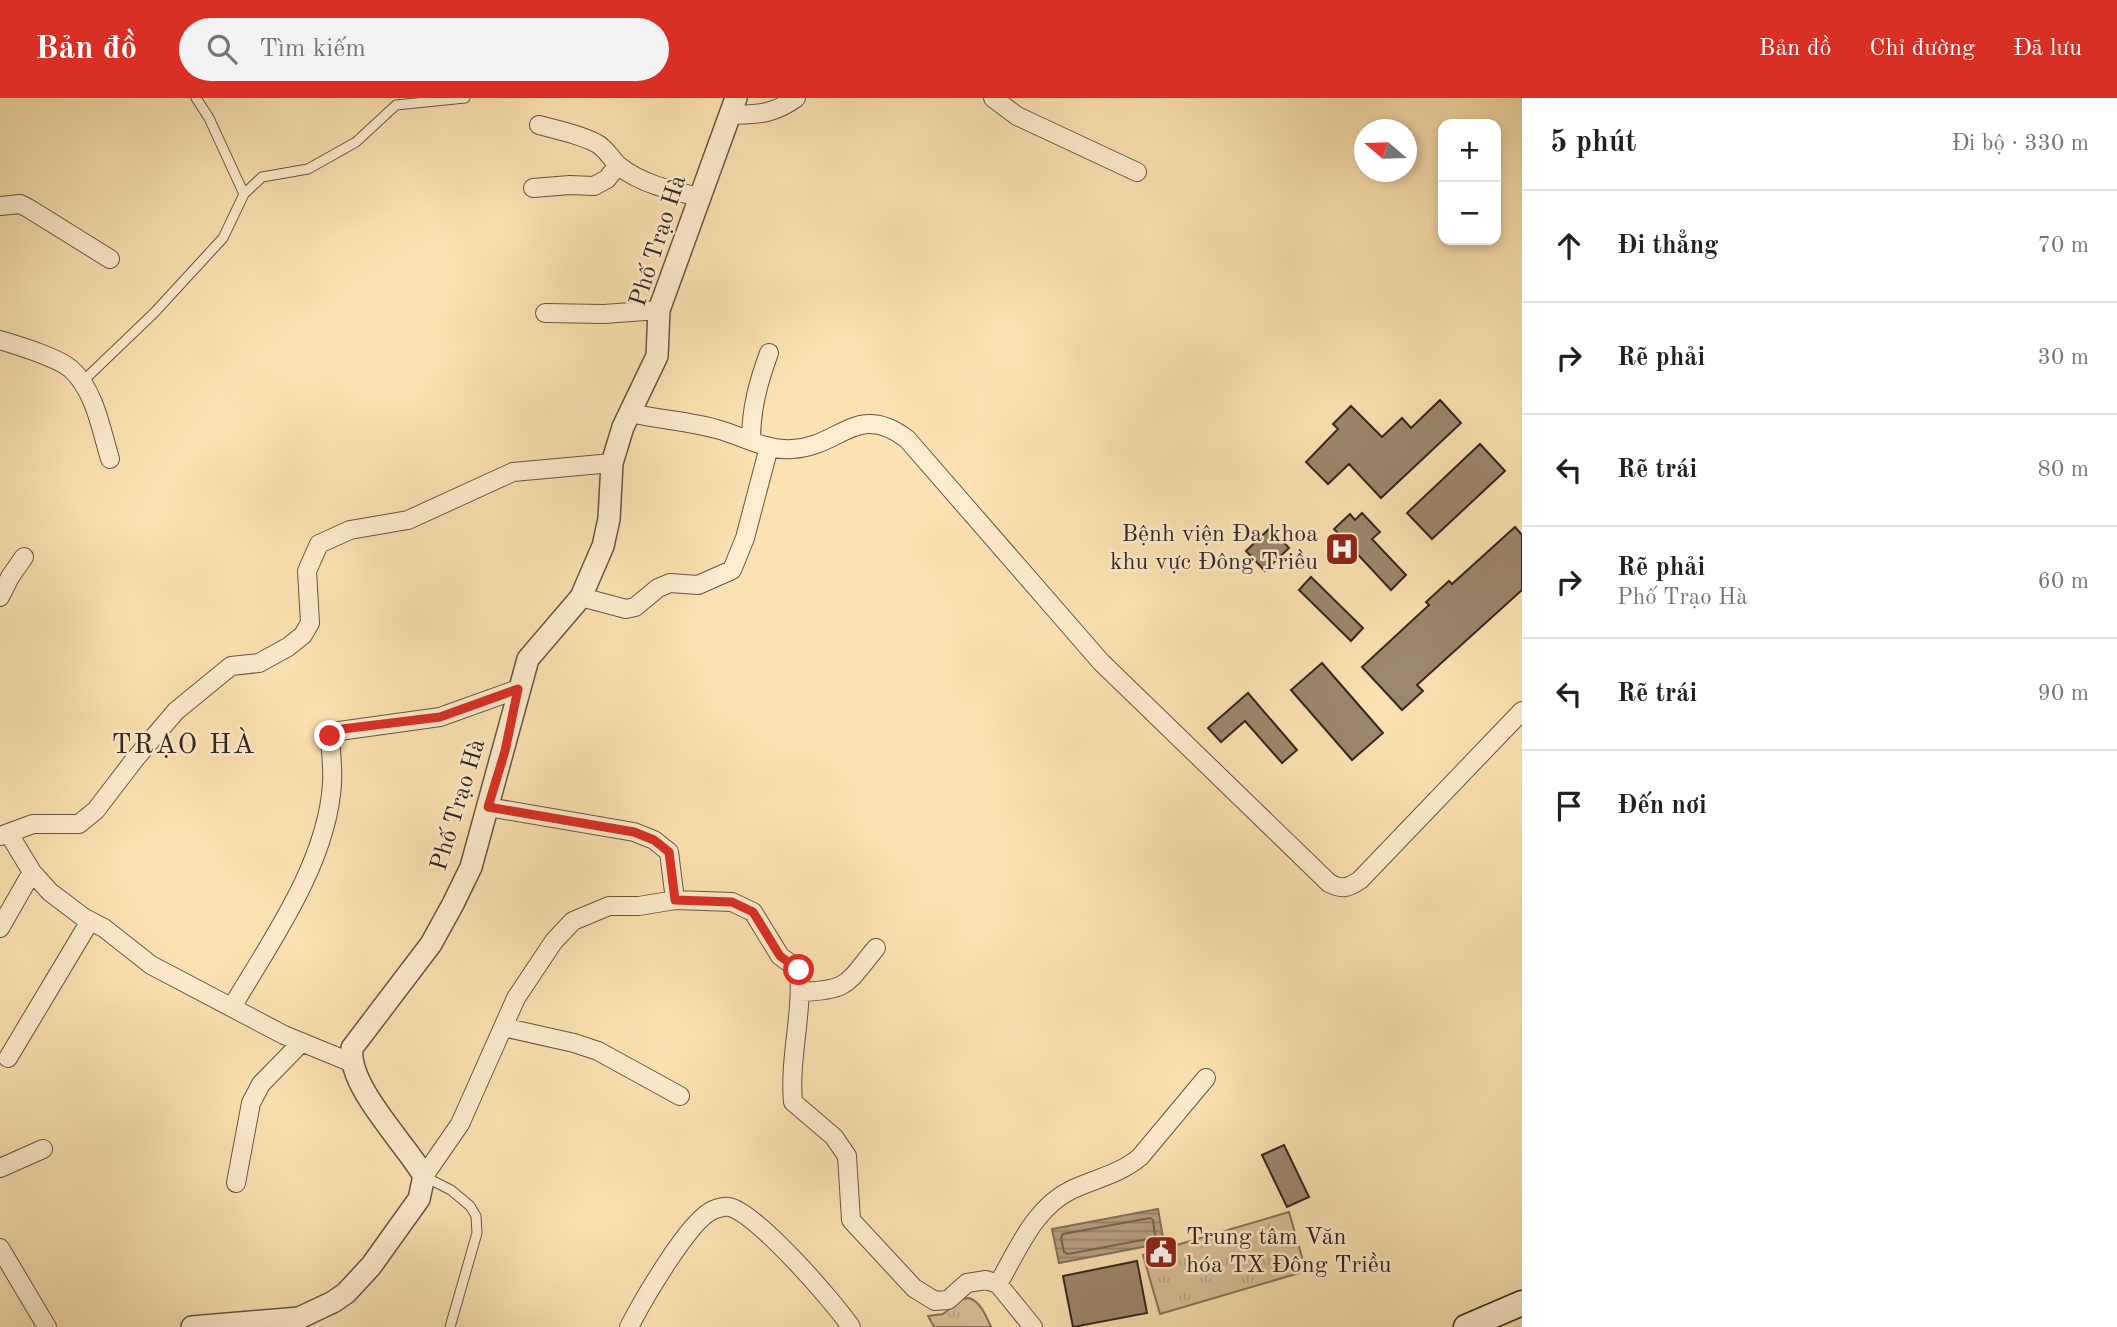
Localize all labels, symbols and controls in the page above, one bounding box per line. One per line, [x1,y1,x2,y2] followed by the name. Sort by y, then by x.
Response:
[179,18,669,81] search box
[203,30,241,68] icon: search
[35,33,137,66] text: Bản đồ
[259,36,366,62] text: Tìm kiếm
[1759,37,1831,61] text: Bản đồ
[1869,37,1975,61] text: Chỉ đường
[2013,37,2082,61] text: Đã lưu
[1354,119,1417,182] north arrow
[1438,119,1501,245] map controls
[1438,119,1501,182] button: +
[1550,128,1636,158] text: 5 phút
[1951,132,2089,155] text: Đi bộ · 330 m
[626,172,692,309] street label: Phố Trạo Hà
[1438,182,1501,245] button: −
[1550,227,1588,265] icon: ahead
[1617,233,1719,259] text: Đi thẳng
[2038,234,2089,257] text: 70 m
[1550,339,1588,377] icon: right
[1617,345,1705,371] text: Rẽ phải
[2038,346,2089,369] text: 30 m
[1550,451,1588,489] icon: left
[1617,457,1697,483] text: Rẽ trái
[2038,458,2089,481] text: 80 m
[1110,523,1318,575] place label: Bệnh viện Đa khoa khu vực Đông Triều
[1323,530,1361,568] hospital icon: Bệnh viện Đa khoa khu vực Đông Triều
[1617,555,1705,581] text: Rẽ phải
[1550,563,1588,601] icon: right
[2038,570,2089,593] text: 60 m
[1617,586,1748,609] text: Phố Trạo Hà
[1550,675,1588,713] icon: left
[1617,681,1697,707] text: Rẽ trái
[2038,682,2089,705] text: 90 m
[314,720,345,751] route end
[112,727,257,760] district label: TRẠO HÀ
[427,736,490,874] street label: Phố Trạo Hà
[1550,787,1588,825] icon: arrive
[1617,793,1707,819] text: Đến nơi
[783,954,814,985] route start
[1186,1226,1392,1278] place label: Trung tâm Văn hóa TX Đông Triều
[1142,1233,1180,1271] public building icon: Trung tâm Văn hóa TX Đông Triều

